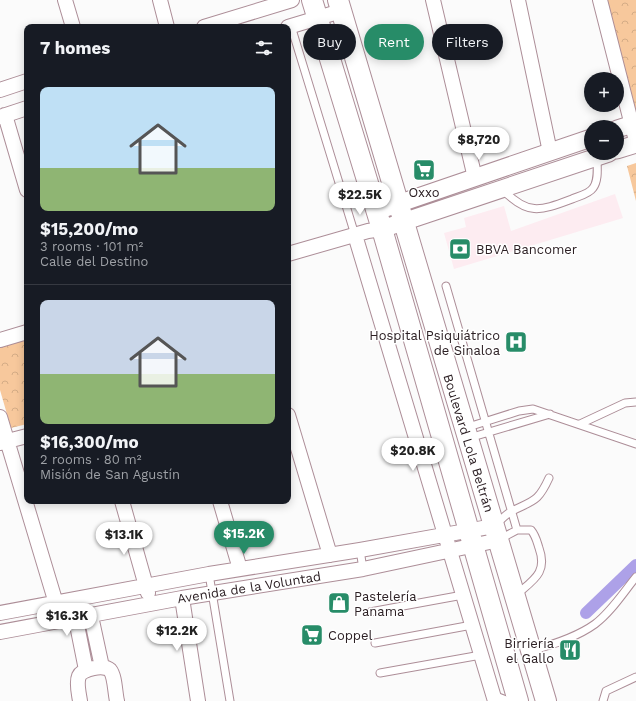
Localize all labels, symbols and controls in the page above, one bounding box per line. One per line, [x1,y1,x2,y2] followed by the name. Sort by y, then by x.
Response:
[303,24,356,60] chip: Buy
[364,24,424,60] chip: Rent
[432,24,503,60] chip: Filters
[253,37,275,59] icon: filters
[40,38,110,58] text: 7 homes
[584,72,624,160] map controls
[584,72,624,112] button: +
[122,113,194,185] icon: home
[584,120,624,160] button: −
[446,127,512,161] pin: $8,720
[458,132,500,147] text: $8,720
[411,157,437,183] supermarket icon: Oxxo
[327,182,393,216] pin: $22.5K
[409,185,440,200] place label: Oxxo
[338,187,382,202] text: $22.5K
[40,219,138,239] text: $15,200/mo
[447,236,473,262] bank icon: BBVA Bancomer
[40,239,143,254] text: 3 rooms · 101 m²
[476,242,577,257] place label: BBVA Bancomer
[40,254,148,269] text: Calle del Destino
[122,326,194,398] icon: home
[369,328,501,358] place label: Hospital Psiquiátrico de Sinaloa
[503,329,529,355] hospital icon: Hospital Psiquiátrico de Sinaloa
[440,372,497,514] street label: Boulevard Lola Beltrán
[40,432,139,452] text: $16,300/mo
[380,438,446,472] pin: $20.8K
[390,443,436,458] text: $20.8K
[40,452,141,467] text: 2 rooms · 80 m²
[40,467,180,482] text: Misión de San Agustín
[211,521,277,555] pin: $15.2K
[91,522,157,556] pin: $13.1K
[223,526,265,541] text: $15.2K
[105,527,143,542] text: $13.1K
[176,569,322,606] street label: Avenida de la Voluntad
[354,589,417,619] place label: Pastelería Panama
[326,590,352,616] shop icon: Pastelería Panama
[34,603,100,637] pin: $16.3K
[46,608,88,623] text: $16.3K
[144,618,210,652] pin: $12.2K
[299,622,325,648] supermarket icon: Coppel
[156,623,198,638] text: $12.2K
[328,628,373,643] place label: Coppel
[504,636,555,666] place label: Birriería el Gallo
[557,637,583,663] restaurant icon: Birriería el Gallo

